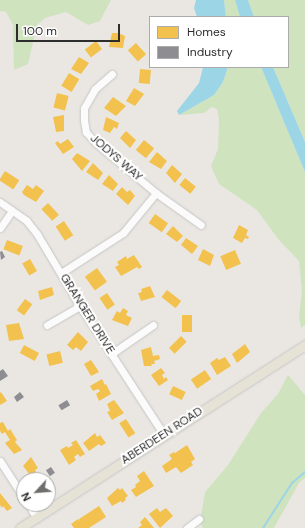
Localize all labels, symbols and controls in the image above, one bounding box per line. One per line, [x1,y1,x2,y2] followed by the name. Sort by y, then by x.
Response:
[18,16,122,42] scale bar
[149,16,289,68] legend
[23,23,57,39] text: 100 m
[187,24,226,40] text: Homes
[187,44,233,60] text: Industry
[87,131,145,185] street label: JODYS WAY
[57,271,117,357] street label: GRANGER DRIVE
[118,404,206,468] street label: ABERDEEN ROAD
[16,472,56,512] north arrow
[18,490,34,503] text: N

